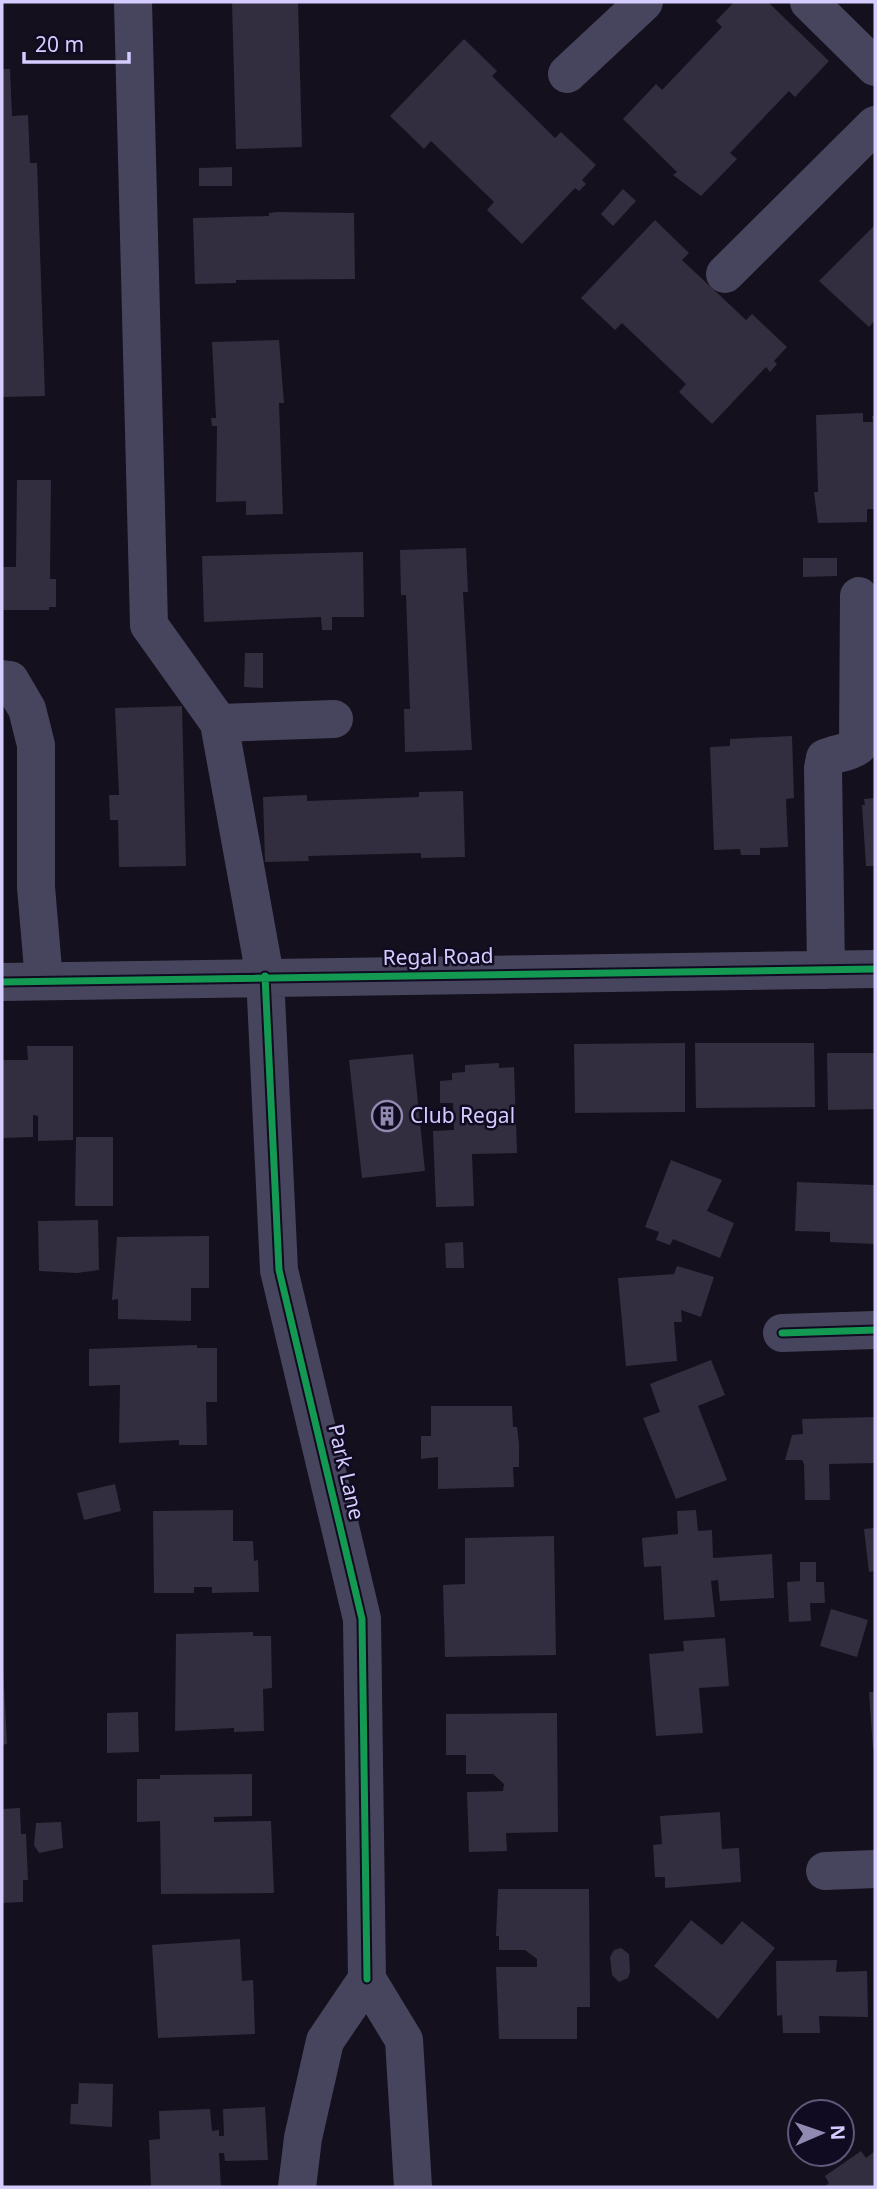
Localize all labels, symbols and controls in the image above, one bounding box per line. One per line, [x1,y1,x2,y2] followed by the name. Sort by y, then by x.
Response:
[24,21,130,65] scale bar
[35,30,84,58] text: 20 m
[382,941,494,971] street label: Regal Road
[370,1099,404,1133] building icon: Club Regal
[410,1101,515,1129] place label: Club Regal
[322,1421,372,1522] street label: Park Lane
[786,2098,856,2168] north arrow
[825,2124,851,2141] text: N

